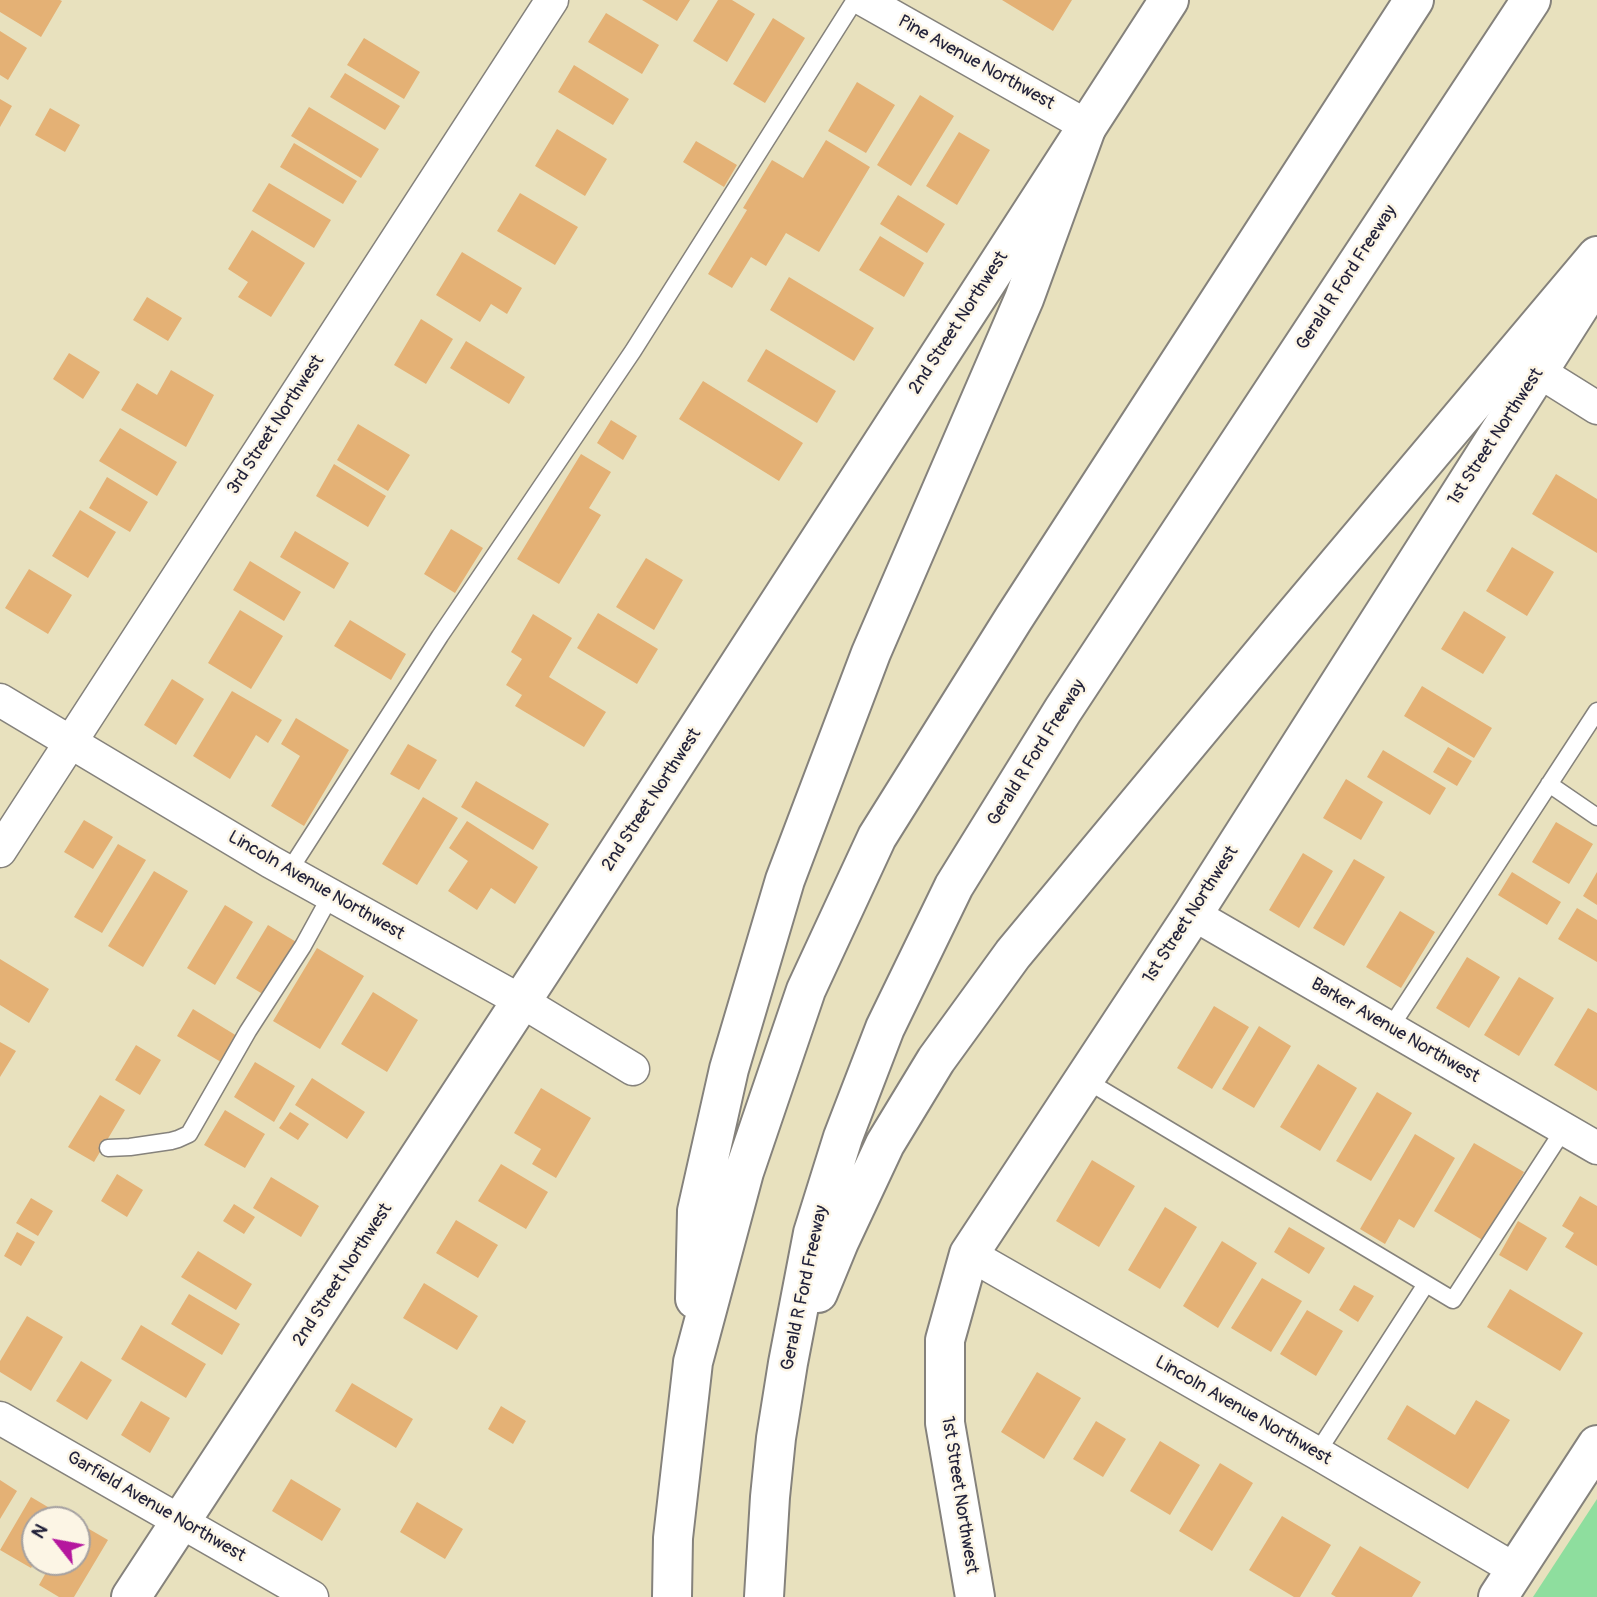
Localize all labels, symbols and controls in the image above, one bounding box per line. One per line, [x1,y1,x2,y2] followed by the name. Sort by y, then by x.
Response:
[894,11,1058,115] street label: Pine Avenue Northwest
[1292,202,1402,354] street label: Gerald R Ford Freeway
[905,248,1013,398] street label: 2nd Street Northwest
[223,351,329,499] street label: 3rd Street Northwest
[1444,364,1548,510] street label: 1st Street Northwest
[983,676,1091,830] street label: Gerald R Ford Freeway
[598,725,706,875] street label: 2nd Street Northwest
[224,827,408,945] street label: Lincoln Avenue Northwest
[1139,842,1243,988] street label: 1st Street Northwest
[1307,974,1483,1088] street label: Barker Avenue Northwest
[289,1200,397,1350] street label: 2nd Street Northwest
[777,1203,833,1373] street label: Gerald R Ford Freeway
[1151,1352,1335,1470] street label: Lincoln Avenue Northwest
[936,1415,982,1575] street label: 1st Street Northwest
[63,1447,249,1567] street label: Garfield Avenue Northwest
[21,1506,91,1576] north arrow
[26,1520,53,1543] text: N

